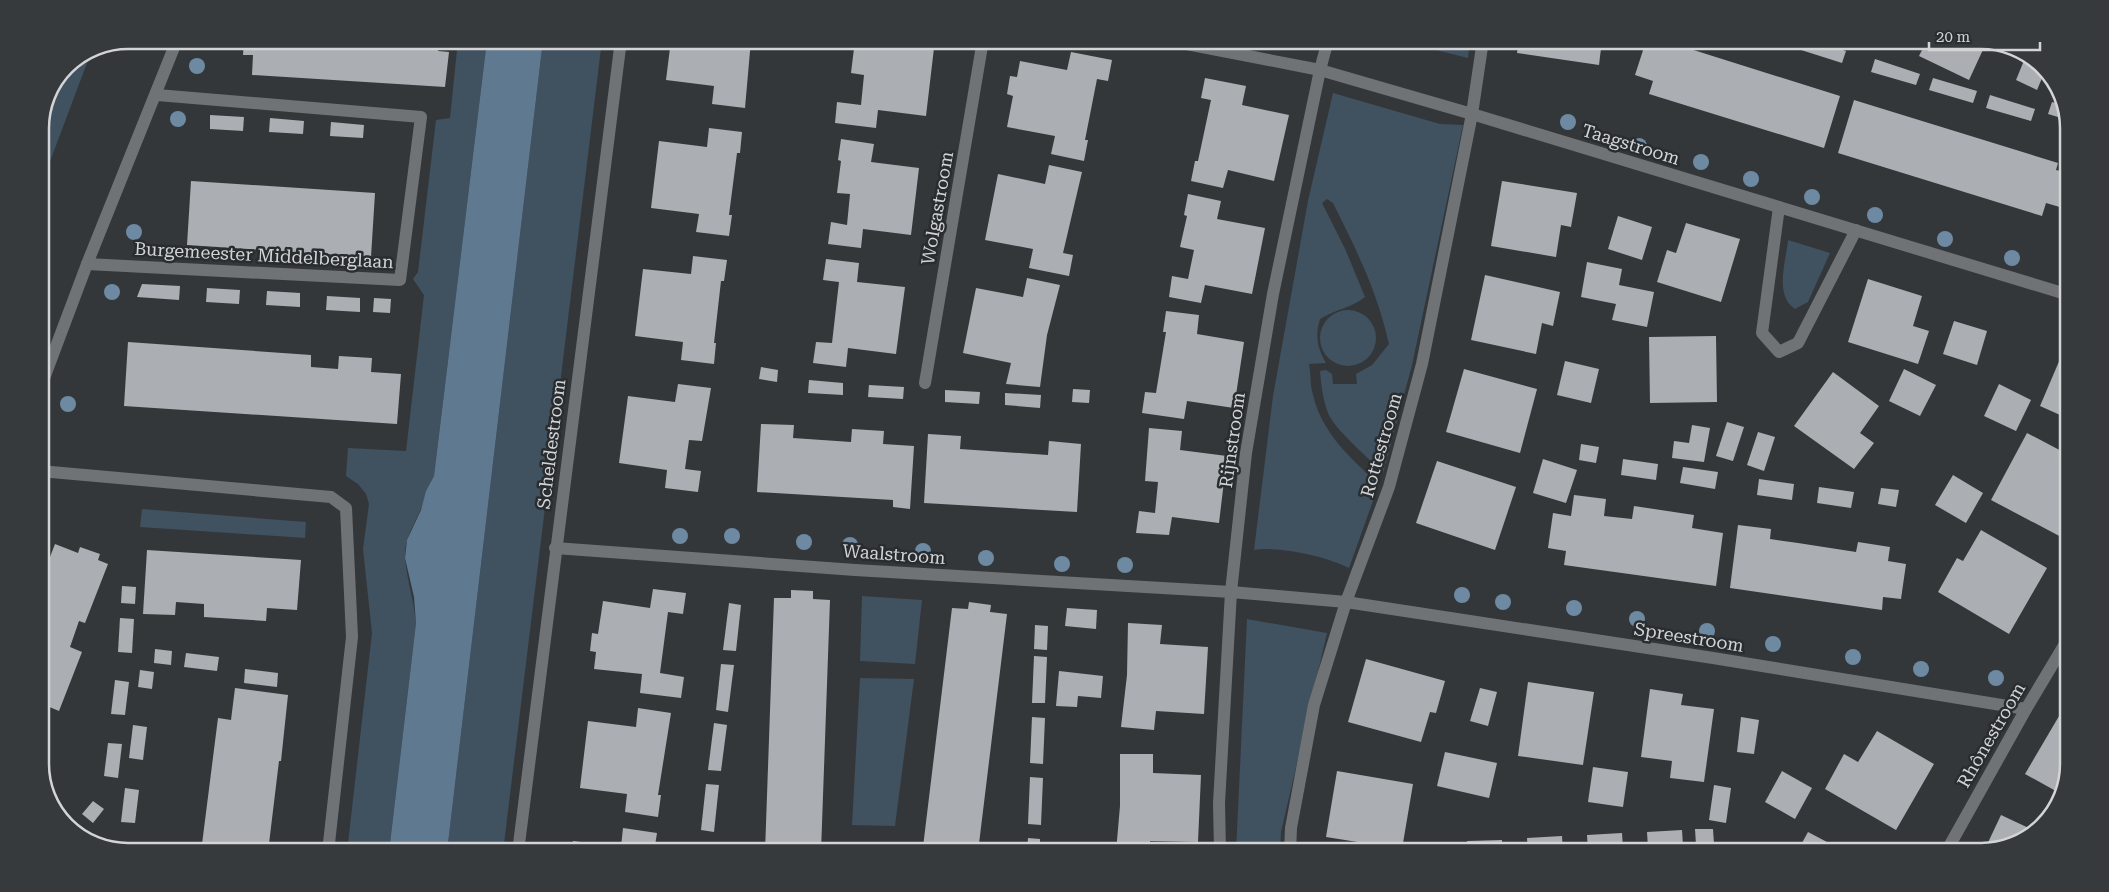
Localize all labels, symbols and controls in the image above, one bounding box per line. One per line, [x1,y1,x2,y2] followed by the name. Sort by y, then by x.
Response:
[1929,20,2040,52] scale bar
[1936,28,1971,46] text: 20 m
[1579,119,1683,169] street label: Taagstroom
[917,150,957,266] street label: Wolgastroom
[134,238,395,272] street label: Burgemeester Middelberglaan
[533,378,569,510] street label: Scheldestroom
[1356,390,1406,500] street label: Rottestroom
[1215,391,1249,489] street label: Rijnstroom
[842,540,946,568] street label: Waalstroom
[1633,618,1745,656] street label: Spreestroom
[1952,679,2030,791] street label: Rhônestroom

